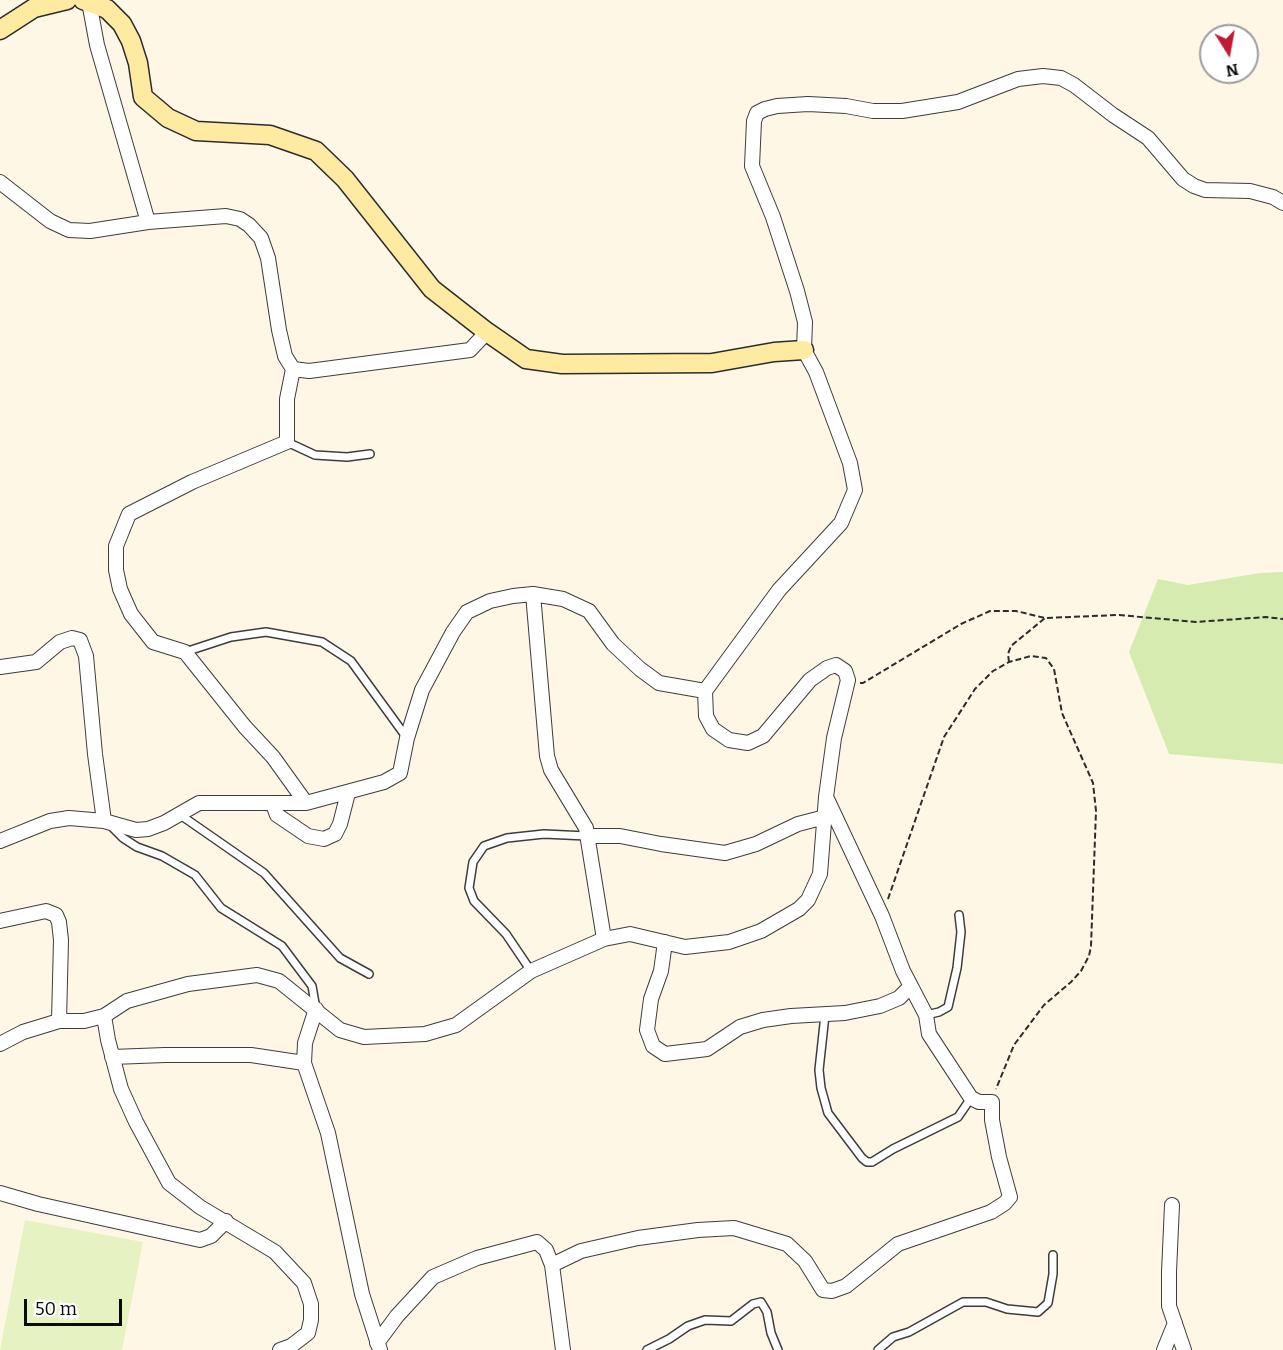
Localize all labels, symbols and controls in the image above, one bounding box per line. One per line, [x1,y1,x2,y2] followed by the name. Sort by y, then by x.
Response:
[1199,24,1259,84] north arrow
[1224,60,1240,81] text: N
[27,1287,124,1325] scale bar
[35,1298,77,1320] text: 50 m

